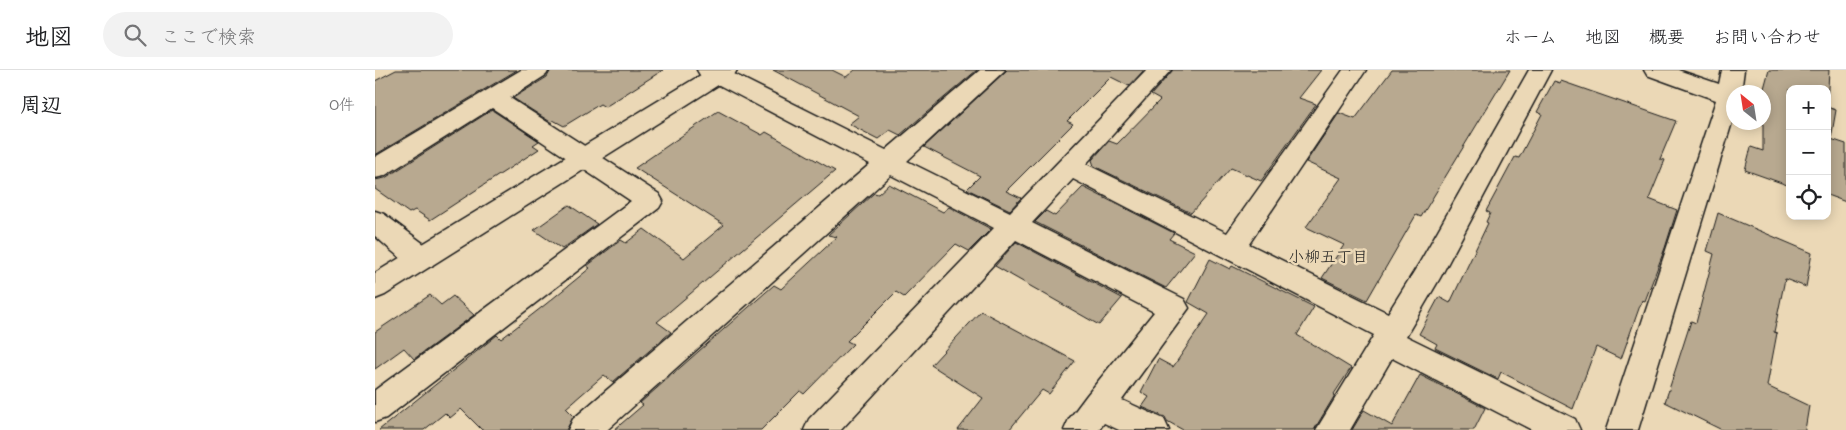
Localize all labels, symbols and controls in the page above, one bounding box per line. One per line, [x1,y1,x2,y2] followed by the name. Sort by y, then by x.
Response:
[103,12,453,57] search box
[25,20,73,51] text: 地図
[121,21,149,49] icon: search
[161,23,256,48] text: ここで検索
[1504,24,1557,48] text: ホーム
[1585,24,1621,48] text: 地図
[1649,24,1685,48] text: 概要
[1713,24,1821,48] text: お問い合わせ
[1726,85,1771,130] north arrow
[1786,85,1831,220] map controls
[1786,85,1831,130] button: +
[20,90,62,117] text: 周辺
[329,93,355,114] text: 0件
[1786,130,1831,175] button: −
[1786,175,1831,220] button: locate
[1288,245,1368,266] district label: 小柳五丁目

